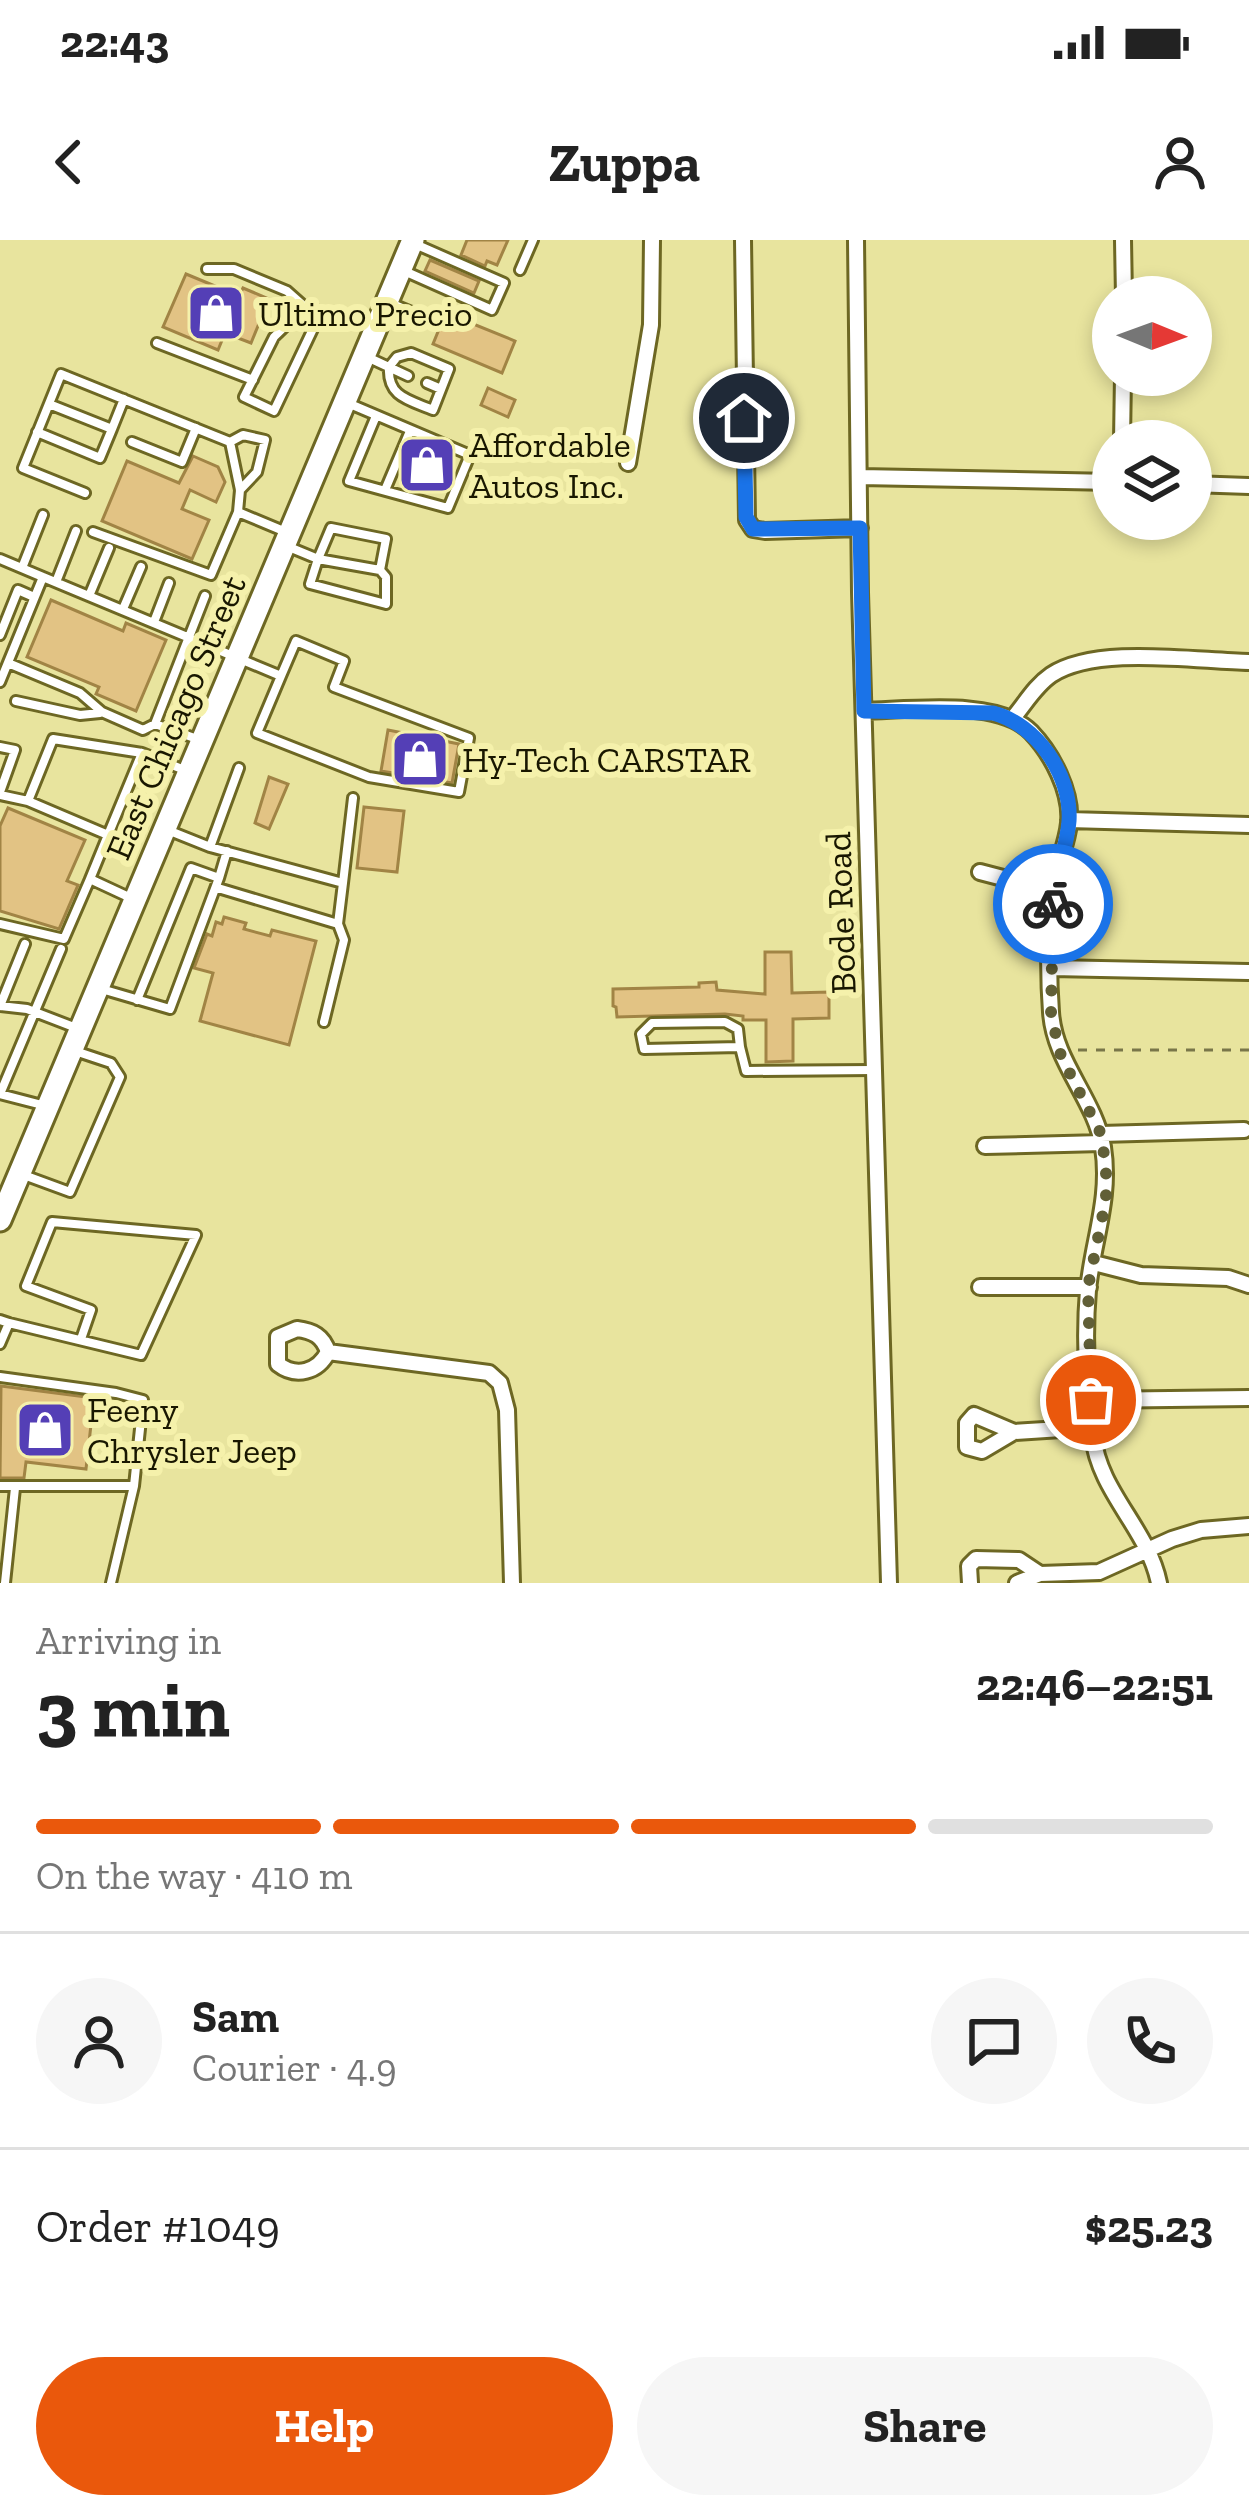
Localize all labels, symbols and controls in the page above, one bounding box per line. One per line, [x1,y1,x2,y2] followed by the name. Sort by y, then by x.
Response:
[60,15,169,69] text: 22:43
[36,129,102,195] icon: back
[1147,129,1213,195] icon: person
[549,130,700,195] text: Zuppa
[1092,276,1212,396] north arrow
[1092,276,1212,540] map controls
[185,282,247,344] shop icon: Ultimo Precio
[258,292,472,335] place label: Ultimo Precio
[693,367,795,469] pin
[711,385,777,451] icon: home
[1092,420,1212,540] button: layers
[469,423,631,507] place label: Affordable Autos Inc.
[396,434,458,496] shop icon: Affordable Autos Inc.
[96,568,255,866] street label: East Chicago Street
[389,728,451,790] shop icon: Hy-Tech CARSTAR
[462,738,751,781] place label: Hy-Tech CARSTAR
[816,831,865,995] street label: Bode Road
[993,844,1113,964] courier
[1020,871,1086,937] icon: bike
[1040,1349,1142,1451] pin
[1058,1367,1124,1433] icon: bag
[87,1388,297,1472] place label: Feeny Chrysler Jeep
[14,1399,76,1461] shop icon: Feeny Chrysler Jeep
[36,1617,221,1664] text: Arriving in
[976,1658,1213,1712] text: 22:46–22:51
[36,1662,230,1756] text: 3 min
[36,1852,352,1899] text: On the way · 410 m
[36,1978,162,2104] button: person
[931,1978,1057,2104] button: chat
[1087,1978,1213,2104] button: phone
[192,1990,279,2044] text: Sam
[192,2044,397,2091] text: Courier · 4.9
[36,2200,280,2254] text: Order #1049
[1085,2200,1213,2254] text: $25.23
[36,2357,613,2495] button: Help
[637,2357,1213,2495] button: Share

